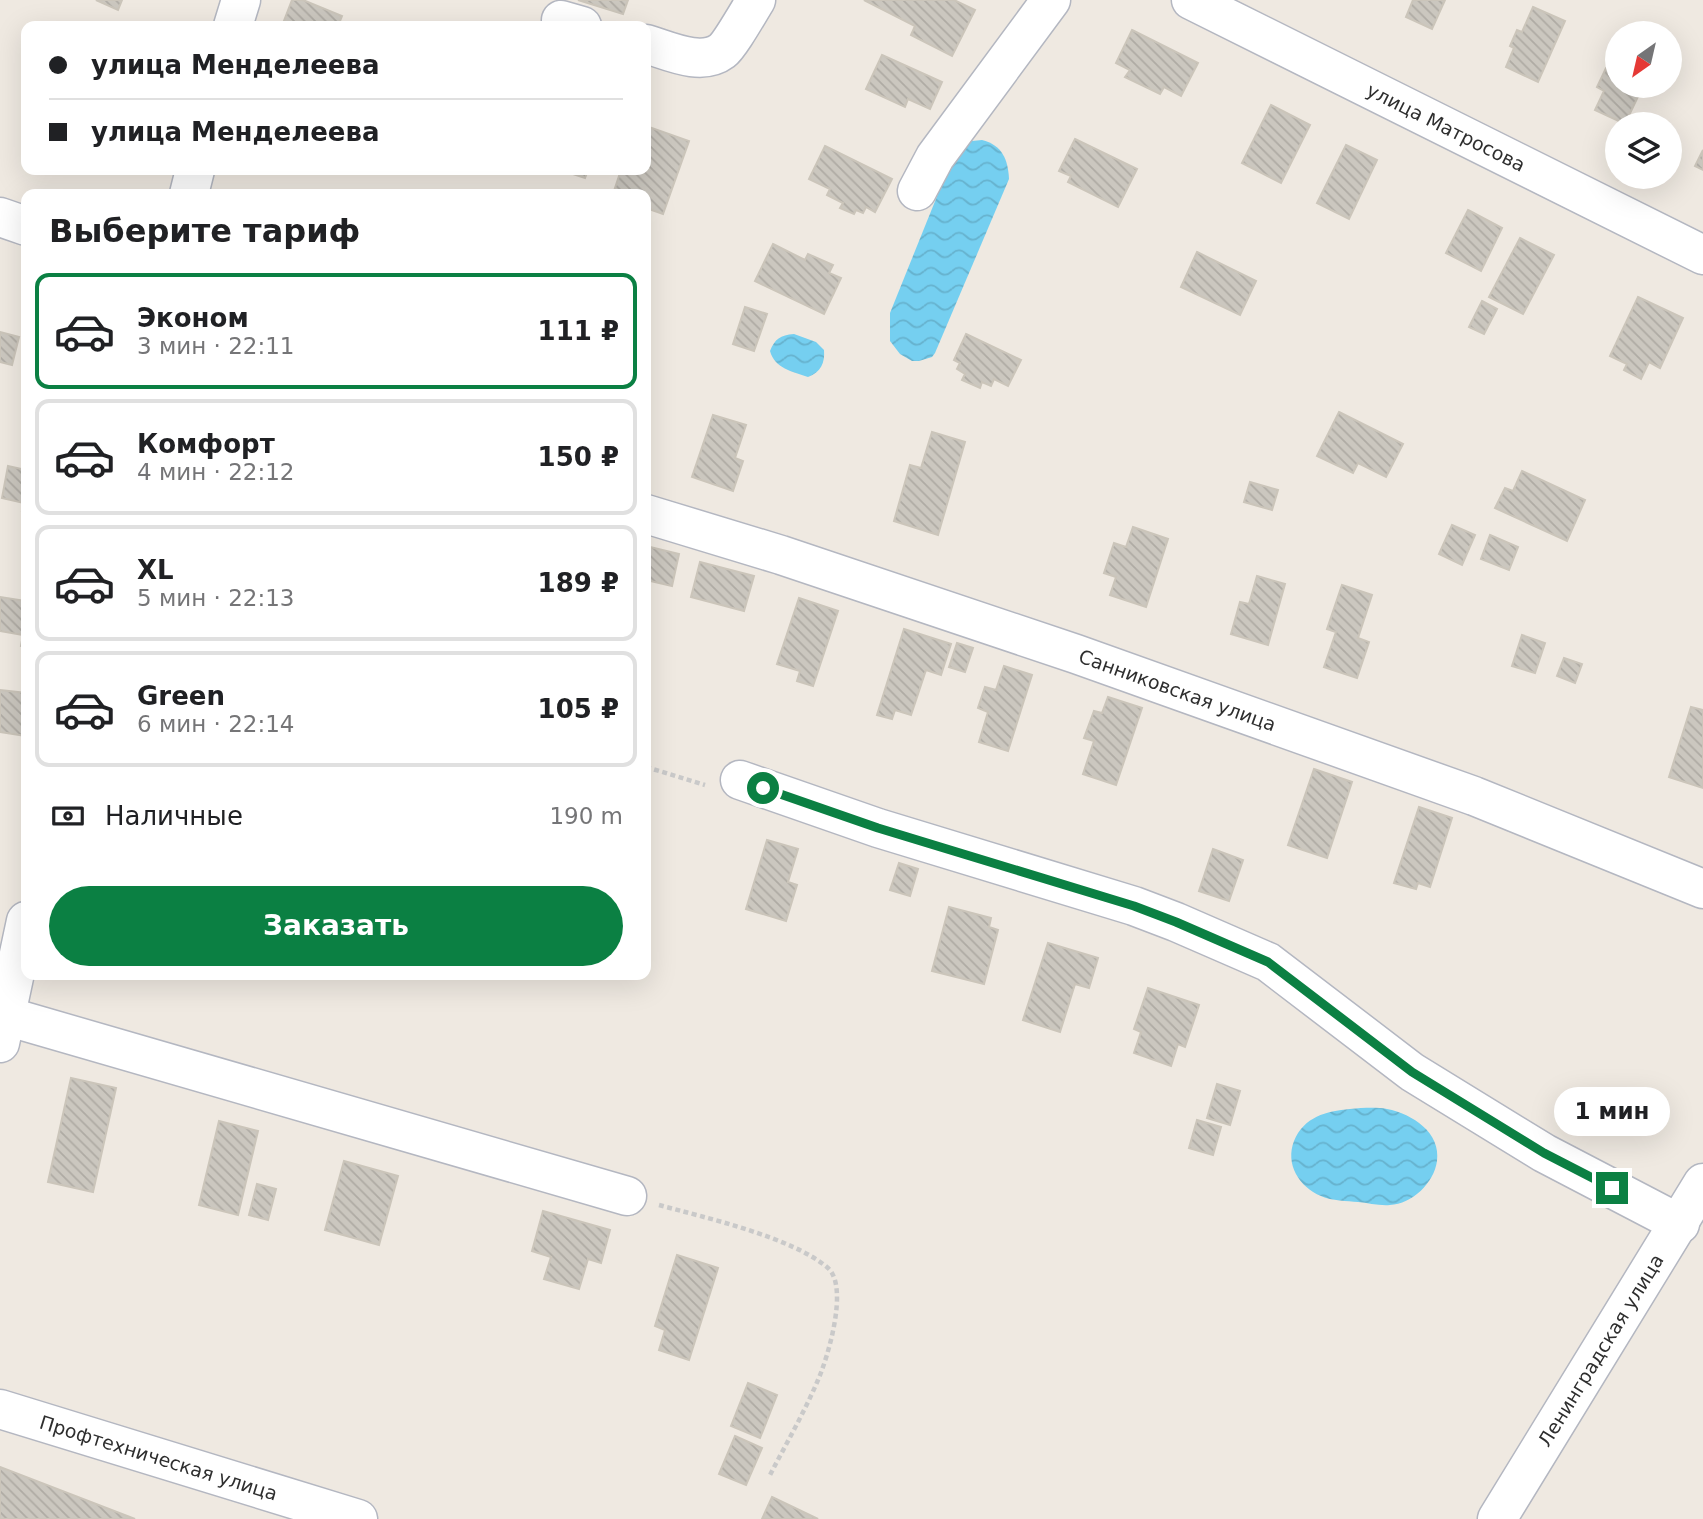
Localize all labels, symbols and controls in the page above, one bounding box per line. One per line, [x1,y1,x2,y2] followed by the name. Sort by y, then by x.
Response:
[1605,21,1682,98] north arrow
[1605,21,1682,189] map controls
[91,50,380,80] text: улица Менделеева
[1363,78,1529,176] street label: улица Матросова
[1605,112,1682,189] button: layers
[91,117,380,147] text: улица Менделеева
[49,212,360,250] text: Выберите тариф
[53,300,116,363] icon: car
[137,303,249,333] text: Эконом
[538,316,619,346] text: 111 ₽
[137,333,295,359] text: 3 мин · 22:11
[53,426,116,489] icon: car
[137,429,275,459] text: Комфорт
[538,442,619,472] text: 150 ₽
[137,459,295,485] text: 4 мин · 22:12
[53,552,116,615] icon: car
[137,555,174,585] text: XL
[538,568,619,598] text: 189 ₽
[137,585,295,611] text: 5 мин · 22:13
[1076,645,1279,736] street label: Санниковская улица
[53,678,116,741] icon: car
[137,681,225,711] text: Green
[538,694,619,724] text: 105 ₽
[137,711,295,737] text: 6 мин · 22:14
[747,772,779,804] route start
[49,797,87,835] icon: cash
[105,801,243,831] text: Наличные
[549,803,623,829] text: 190 m
[49,886,623,966] button: Заказать
[1554,1086,1670,1136] callout: 1 мин
[1575,1098,1649,1124] text: 1 мин
[1596,1172,1628,1204] route end
[1533,1250,1668,1450] street label: Ленинградская улица
[37,1411,280,1505] street label: Профтехническая улица

